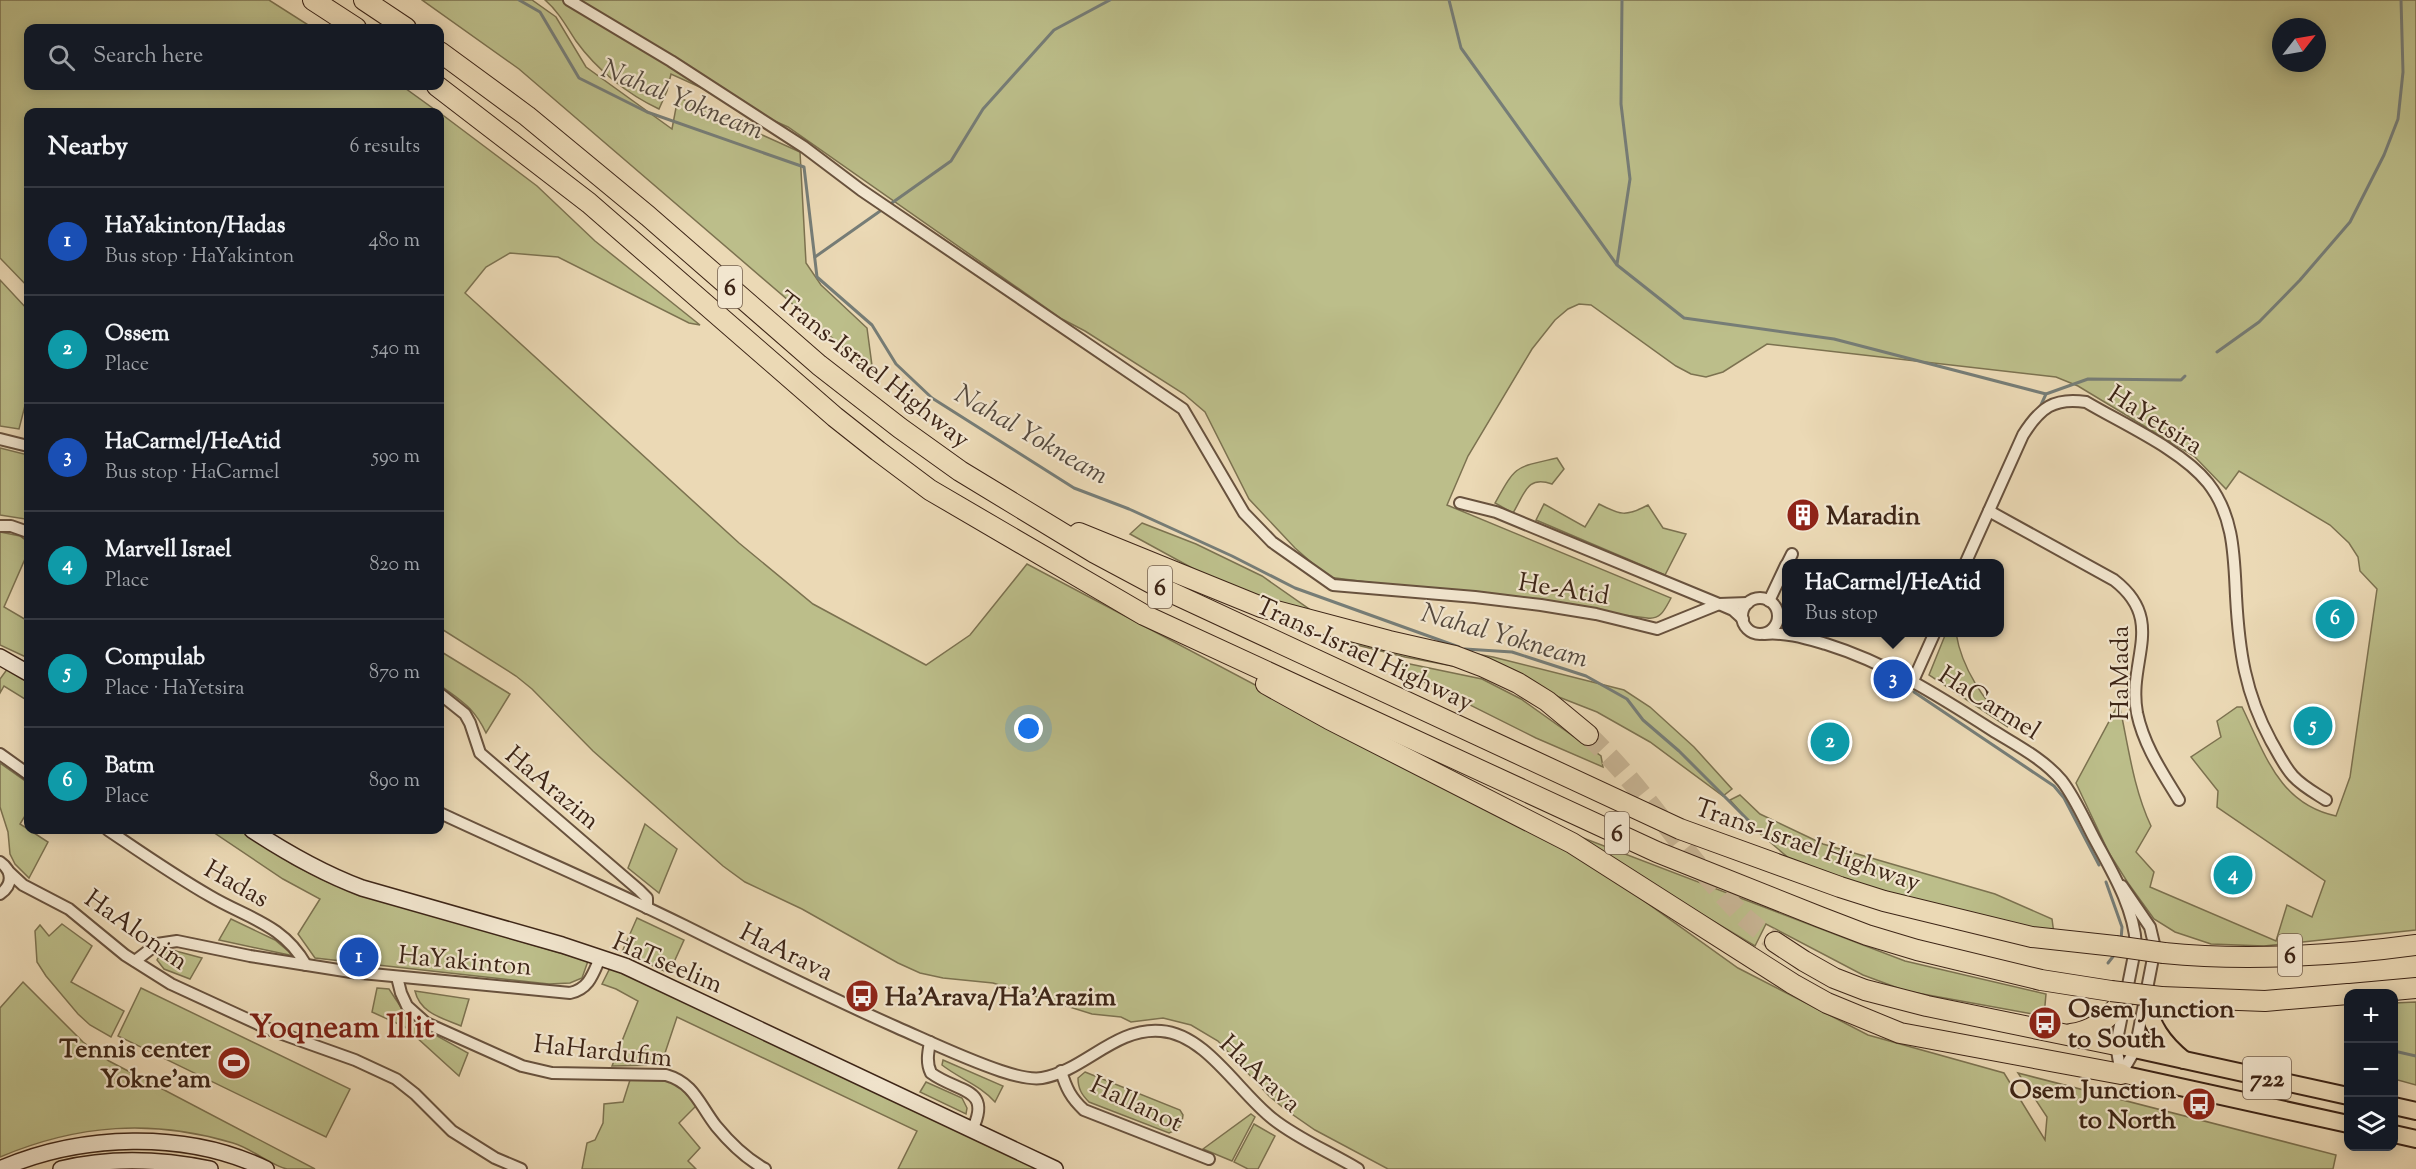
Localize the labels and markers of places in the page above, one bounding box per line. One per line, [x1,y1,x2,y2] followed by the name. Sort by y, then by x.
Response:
[1785,497,1821,533] building icon: Maradin
[1826,499,1921,536] place label: Maradin
[2316,596,2354,642] pin: 6
[1874,656,1912,702] pin: 3
[2294,704,2332,748] pin: 5
[1810,720,1850,764] pin: 2
[2214,852,2252,898] pin: 4
[340,934,378,980] pin: 1
[844,978,880,1014] bus stop icon: Ha'Arava/Ha'Arazim
[885,980,1116,1017] place label: Ha'Arava/Ha'Arazim
[2068,992,2235,1059] place label: Osem Junction to South
[2027,1005,2063,1041] bus stop icon: Osem Junction to South
[59,1032,211,1099] place label: Tennis center Yokne'am
[216,1045,252,1081] sports icon: Tennis center Yokne'am
[2009,1073,2177,1140] place label: Osem Junction to North
[2181,1086,2217,1122] bus stop icon: Osem Junction to North

